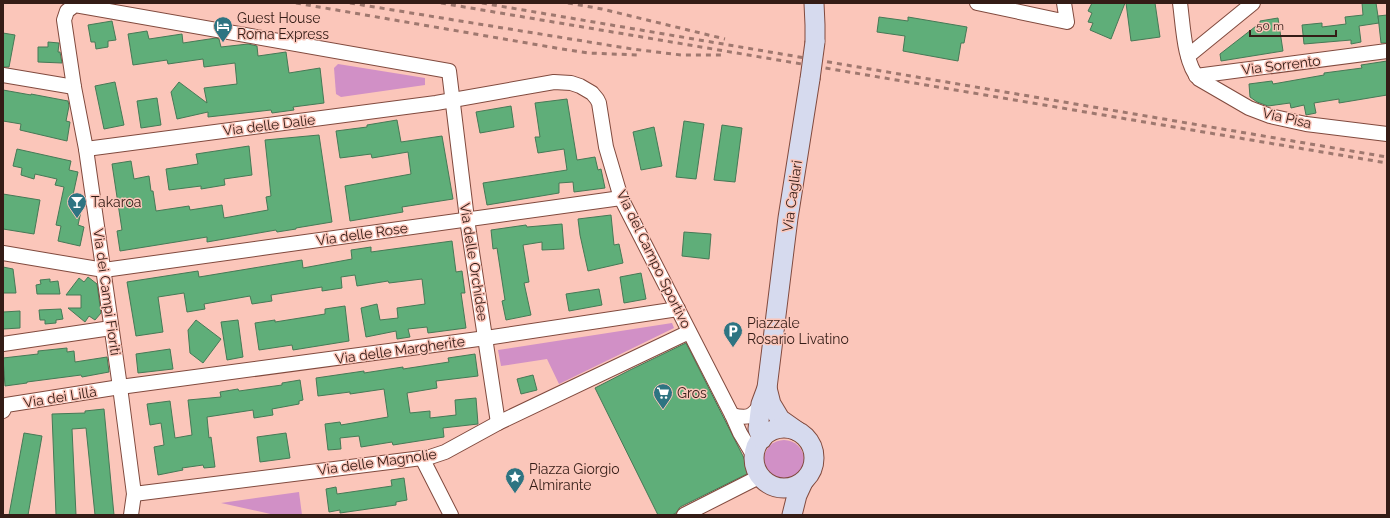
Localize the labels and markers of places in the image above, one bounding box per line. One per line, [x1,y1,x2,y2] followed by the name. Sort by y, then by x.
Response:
[237,10,329,42] place label: Guest House Roma Express
[212,15,234,43] hotel icon: Guest House Roma Express
[66,191,88,219] bar icon: Takaroa
[91,194,141,210] place label: Takaroa
[747,315,849,347] place label: Piazzale Rosario Livatino
[722,320,744,348] parking icon: Piazzale Rosario Livatino
[652,382,674,410] supermarket icon: Gros
[677,385,707,401] place label: Gros
[529,461,620,493] place label: Piazza Giorgio Almirante
[504,466,526,494] place icon: Piazza Giorgio Almirante

